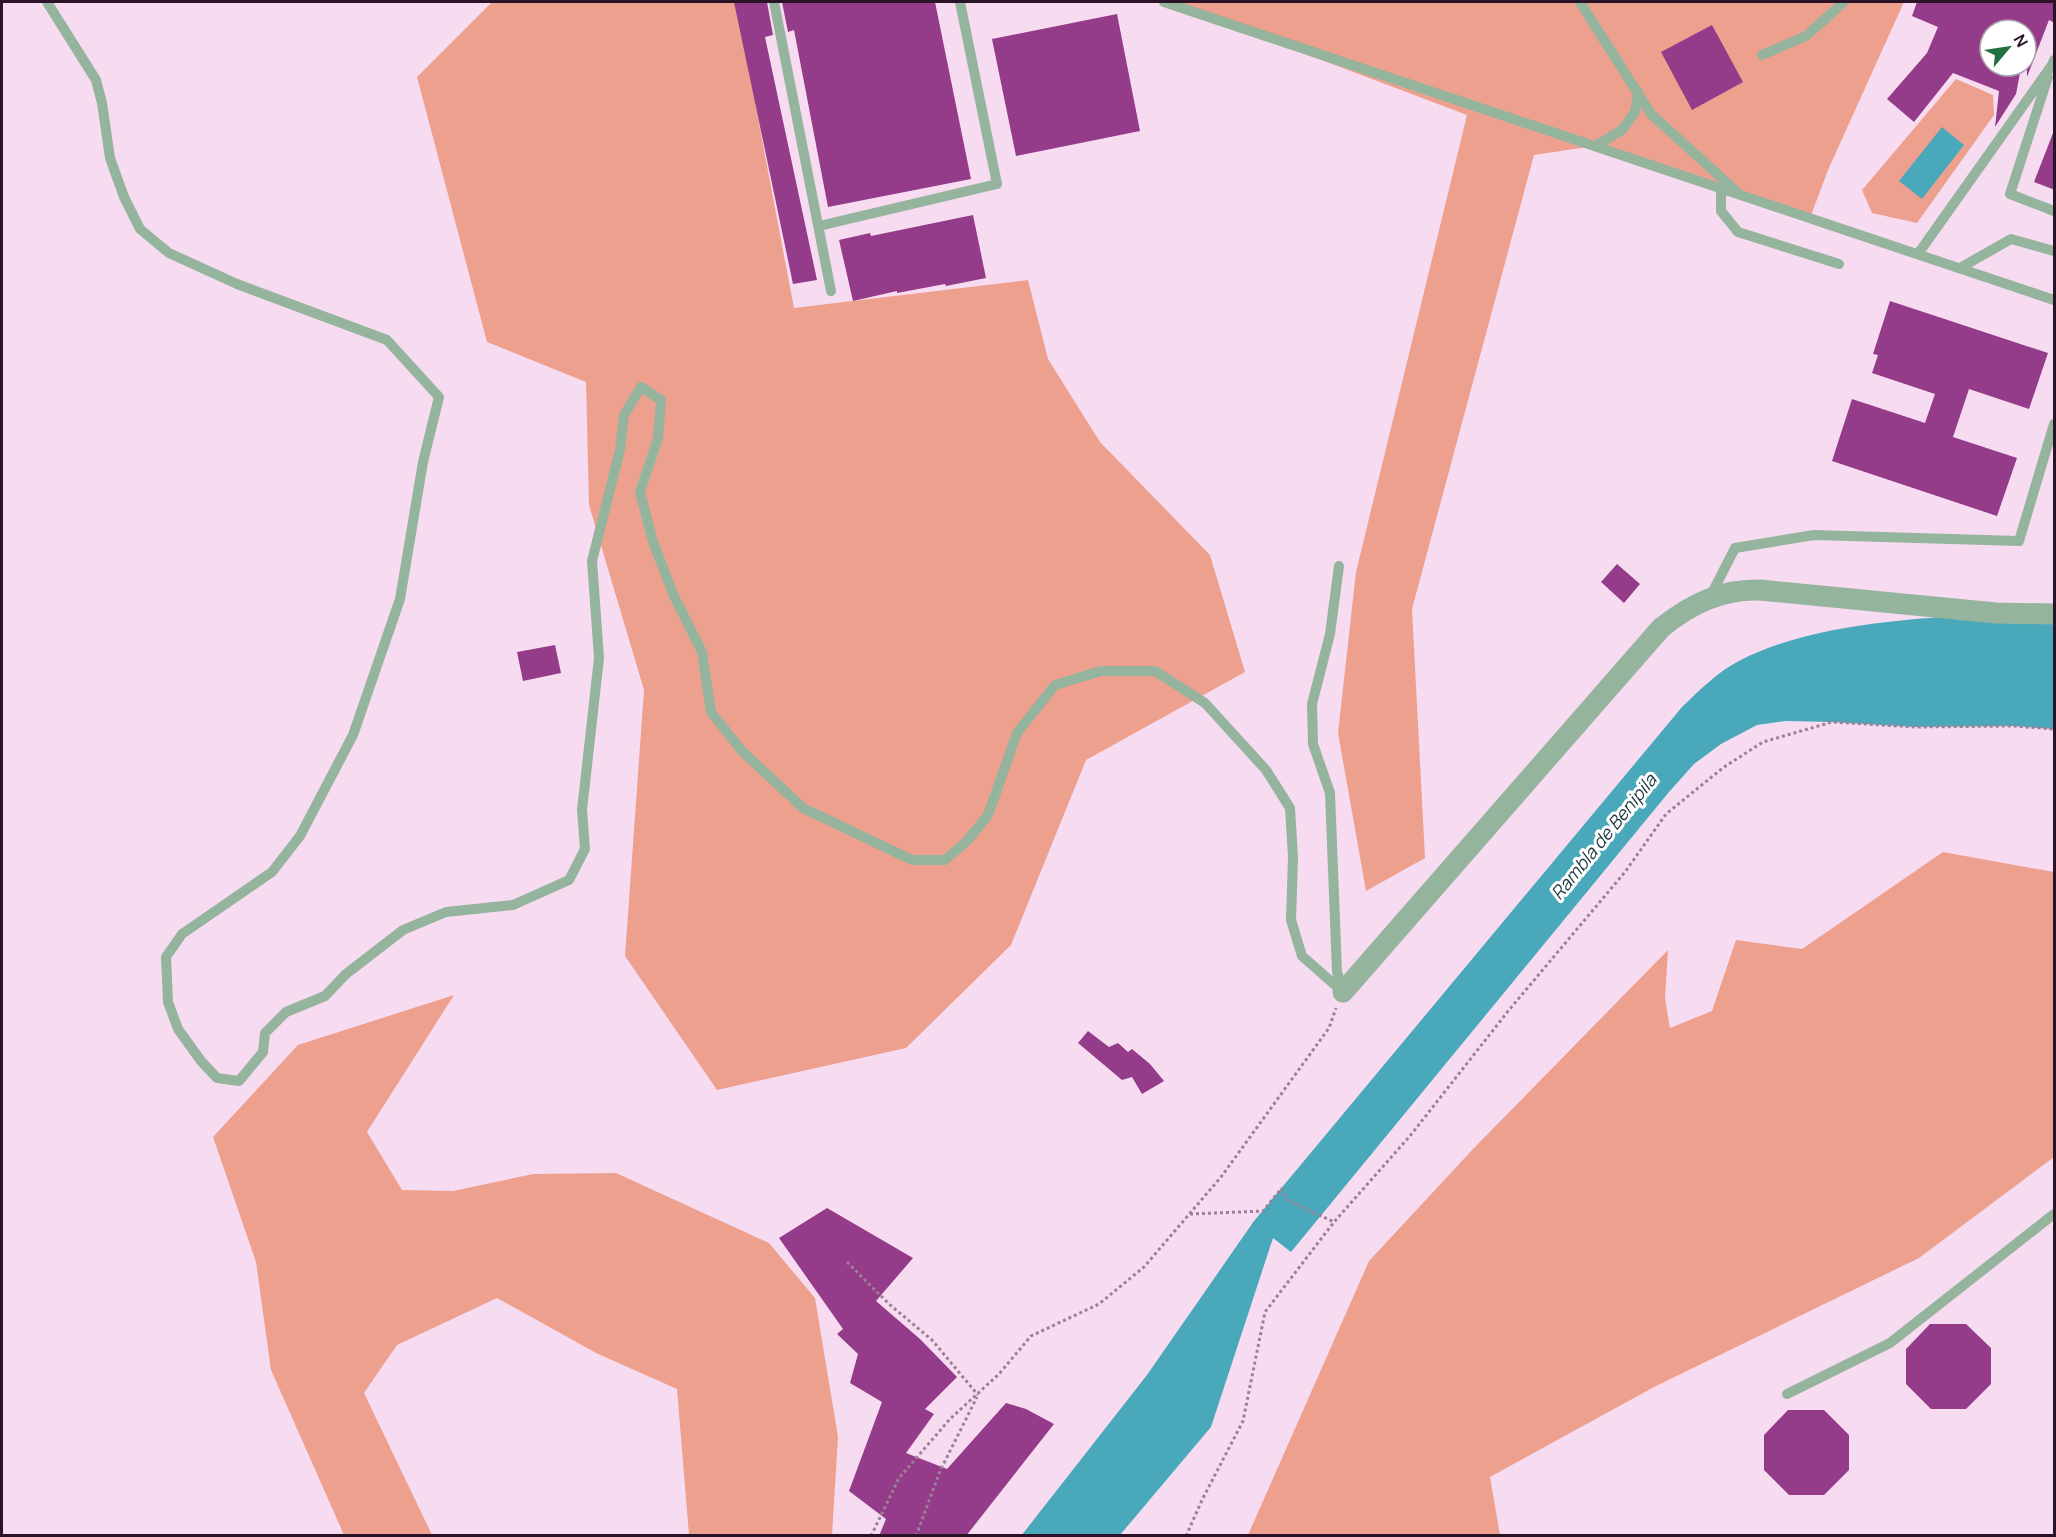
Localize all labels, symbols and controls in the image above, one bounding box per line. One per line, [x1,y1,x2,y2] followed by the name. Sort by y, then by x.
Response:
[1978,18,2038,78] north arrow
[2009,30,2034,51] text: N
[1545,768,1662,904] water label: Rambla de Benipila

